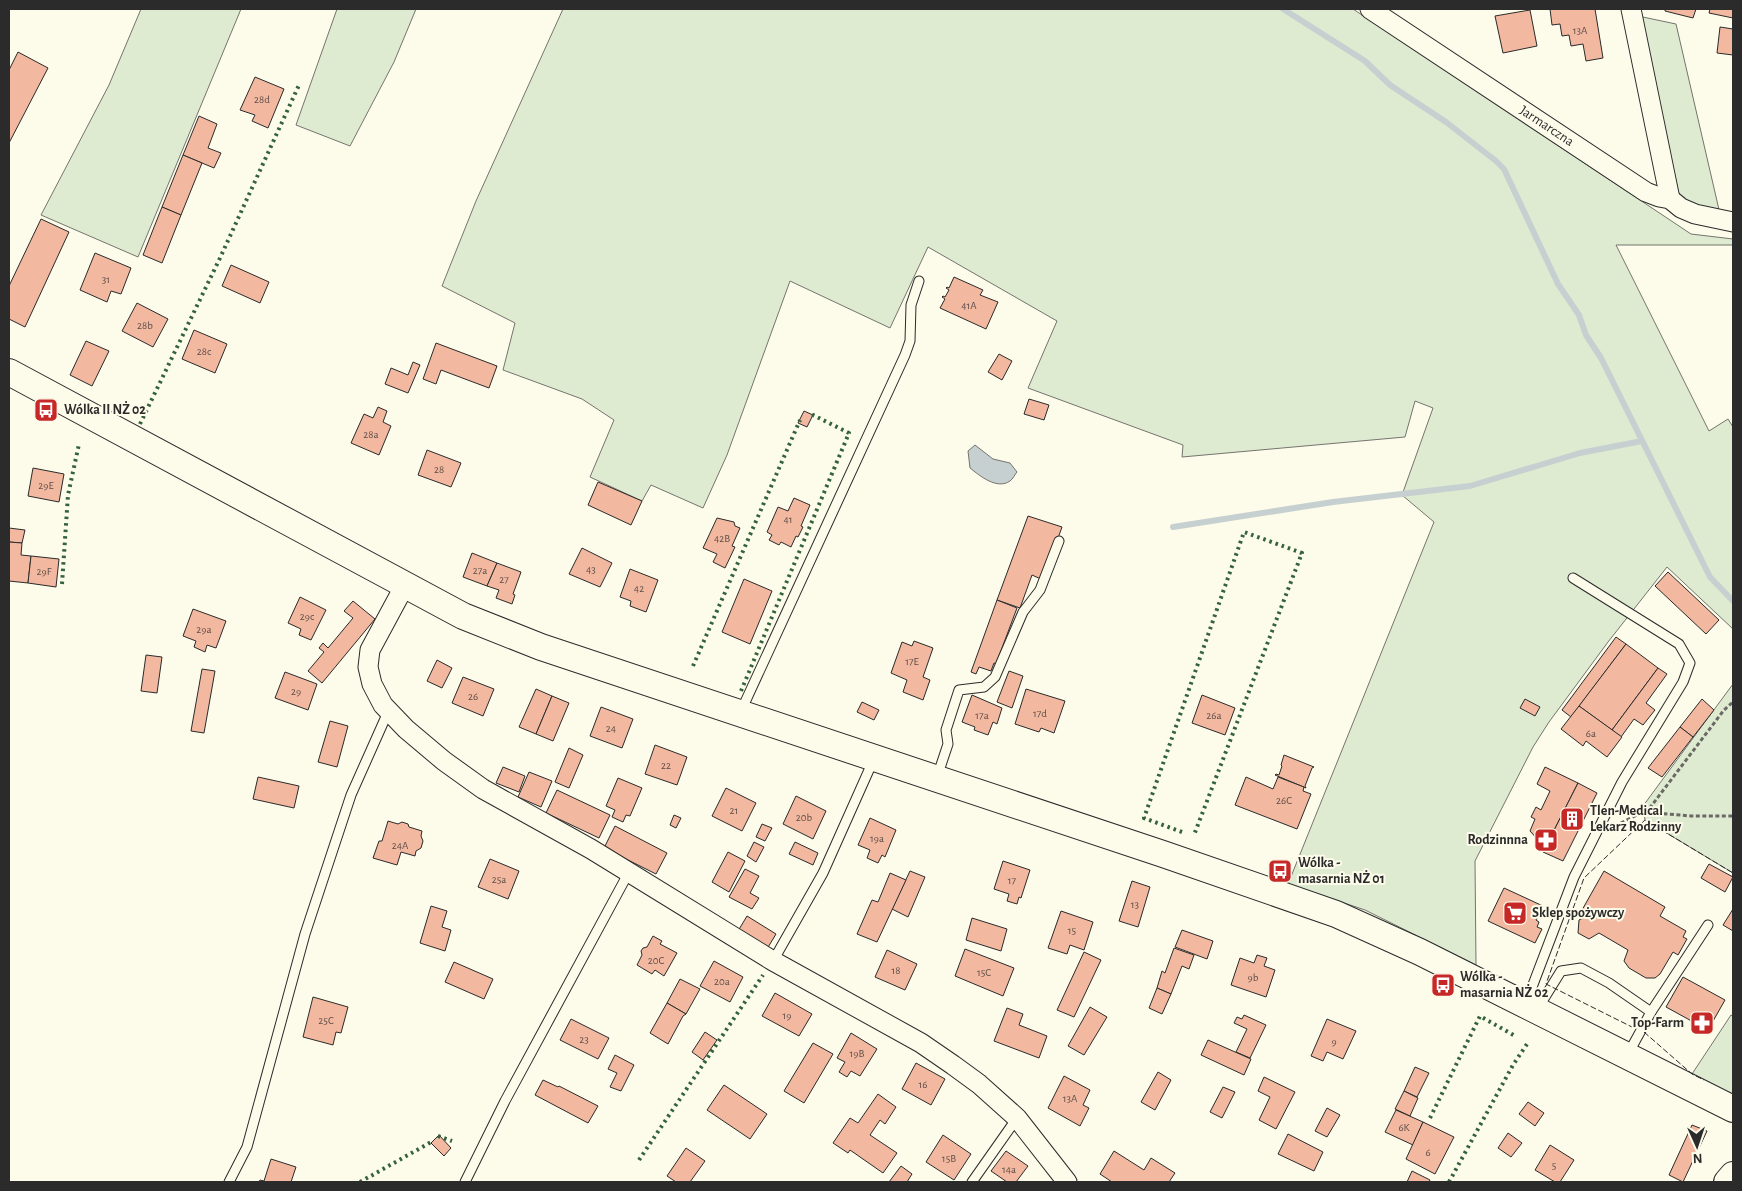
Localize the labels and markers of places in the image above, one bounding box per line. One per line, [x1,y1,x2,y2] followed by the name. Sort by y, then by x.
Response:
[33,397,59,423] bus stop icon: Wólka II NŻ 02
[64,401,146,417] place label: Wólka II NŻ 02
[1590,804,1682,834] place label: Tlen-Medical Lekarz Rodzinny
[1559,806,1585,832] building icon: Tlen-Medical Lekarz Rodzinny
[1533,827,1559,853] pharmacy icon: Rodzinnna
[1468,833,1528,847] place label: Rodzinnna
[1298,856,1385,886] place label: Wólka - masarnia NŻ 01
[1267,858,1293,884] bus stop icon: Wólka - masarnia NŻ 01
[1502,900,1528,926] supermarket icon: Sklep spożywczy
[1532,906,1625,920] place label: Sklep spożywczy
[1460,970,1549,1000] place label: Wólka - masarnia NŻ 02
[1430,972,1456,998] bus stop icon: Wólka - masarnia NŻ 02
[1689,1010,1715,1036] pharmacy icon: Top-Farm
[1631,1016,1684,1030] place label: Top-Farm

